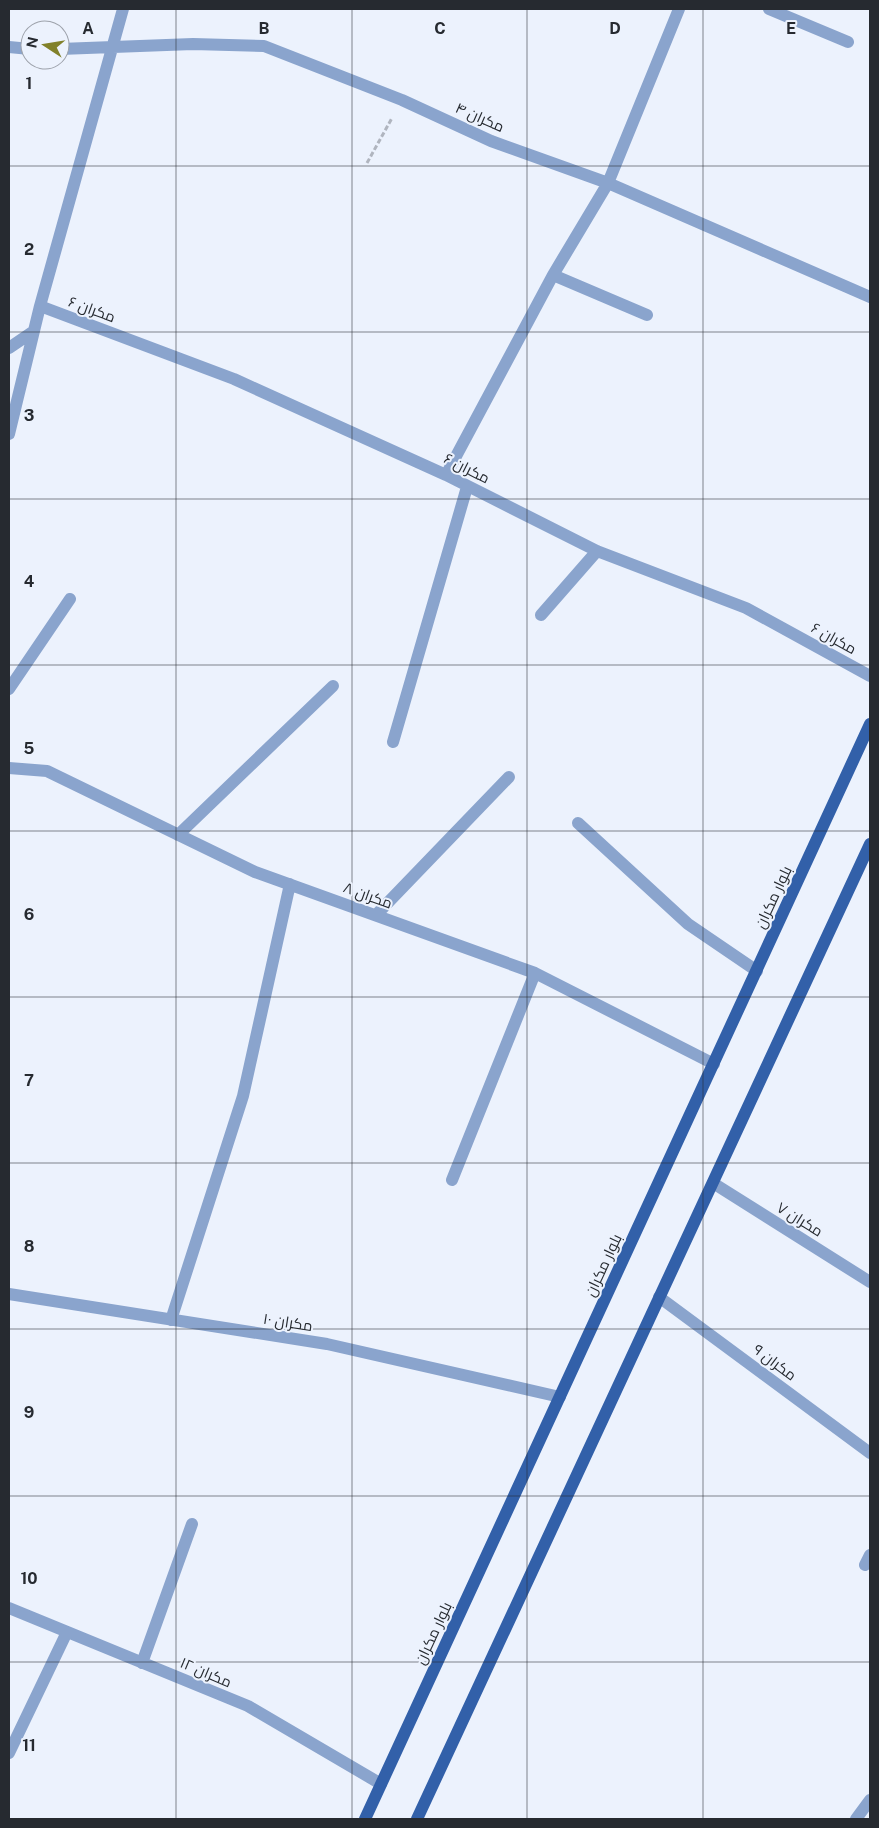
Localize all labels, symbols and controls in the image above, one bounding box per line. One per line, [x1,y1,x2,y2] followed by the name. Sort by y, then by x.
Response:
[82,19,94,38] text: A
[259,19,270,38] text: B
[434,19,446,38] text: C
[609,19,621,38] text: D
[786,19,796,38] text: E
[20,20,70,70] north arrow
[23,35,41,49] text: N
[26,74,32,93] text: 1
[452,99,507,137] street label: مکران ۴
[24,240,34,259] text: 2
[65,293,118,327] street label: مکران ۶
[24,406,34,425] text: 3
[440,449,493,488] street label: مکران ۶
[24,572,35,591] text: 4
[808,619,859,659] street label: مکران ۶
[24,739,35,758] text: 5
[751,863,797,932] street label: بلوار مکران
[340,878,395,914] street label: مکران ۸
[24,905,34,924] text: 6
[24,1071,34,1090] text: 7
[773,1198,826,1241] street label: مکران ۷
[581,1231,627,1300] street label: بلوار مکران
[24,1237,35,1256] text: 8
[262,1310,314,1336] street label: مکران ۱۰
[749,1340,800,1385] street label: مکران ۹
[24,1403,34,1422] text: 9
[20,1569,38,1588] text: 10
[411,1599,457,1668] street label: بلوار مکران
[177,1654,234,1692] street label: مکران ۱۲
[22,1736,36,1755] text: 11

